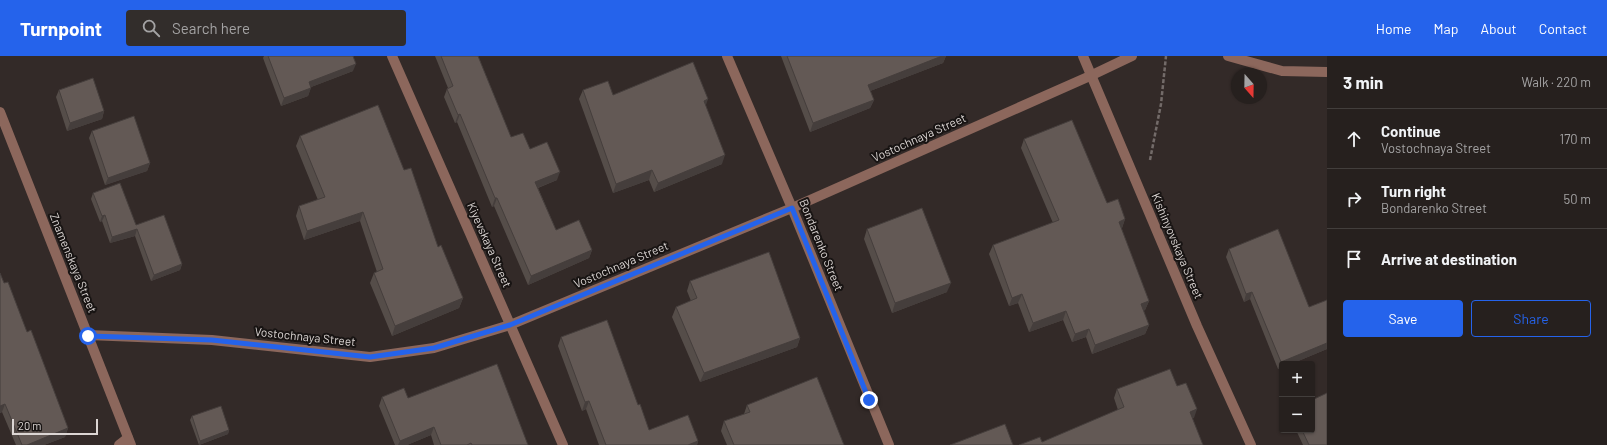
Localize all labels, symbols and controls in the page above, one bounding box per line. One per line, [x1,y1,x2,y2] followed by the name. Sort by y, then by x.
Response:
[126,10,406,46] search box
[20,17,102,40] text: Turnpoint
[140,17,162,39] icon: search
[172,19,250,37] text: Search here
[1376,20,1412,37] text: Home
[1434,20,1458,37] text: Map
[1480,20,1517,37] text: About
[1539,20,1587,37] text: Contact
[1231,68,1267,104] north arrow
[1343,72,1383,92] text: 3 min
[1521,74,1591,90] text: Walk · 220 m
[869,110,968,164] street label: Vostochnaya Street
[1381,122,1441,140] text: Continue
[1343,128,1365,150] icon: ahead
[1560,131,1591,147] text: 170 m
[1381,140,1491,156] text: Vostochnaya Street
[1381,182,1446,200] text: Turn right
[1343,188,1365,210] icon: right
[1149,191,1207,301] street label: Kishinyovskaya Street
[1564,191,1591,207] text: 50 m
[797,197,847,293] street label: Bondarenko Street
[465,200,515,289] street label: Kiyevskaya Street
[1381,200,1487,216] text: Bondarenko Street
[48,211,100,315] street label: Znamenskaya Street
[571,238,670,290] street label: Vostochnaya Street
[1343,248,1365,270] icon: arrive
[1381,250,1517,268] text: Arrive at destination
[1343,300,1463,337] button: Save
[1471,300,1591,337] button: Share
[254,324,356,348] street label: Vostochnaya Street
[79,327,97,345] route start
[1279,361,1315,433] map controls
[1279,361,1315,397] button: +
[860,391,878,409] route end
[1279,397,1315,433] button: −
[12,417,98,436] scale bar
[18,419,41,432] text: 20 m

